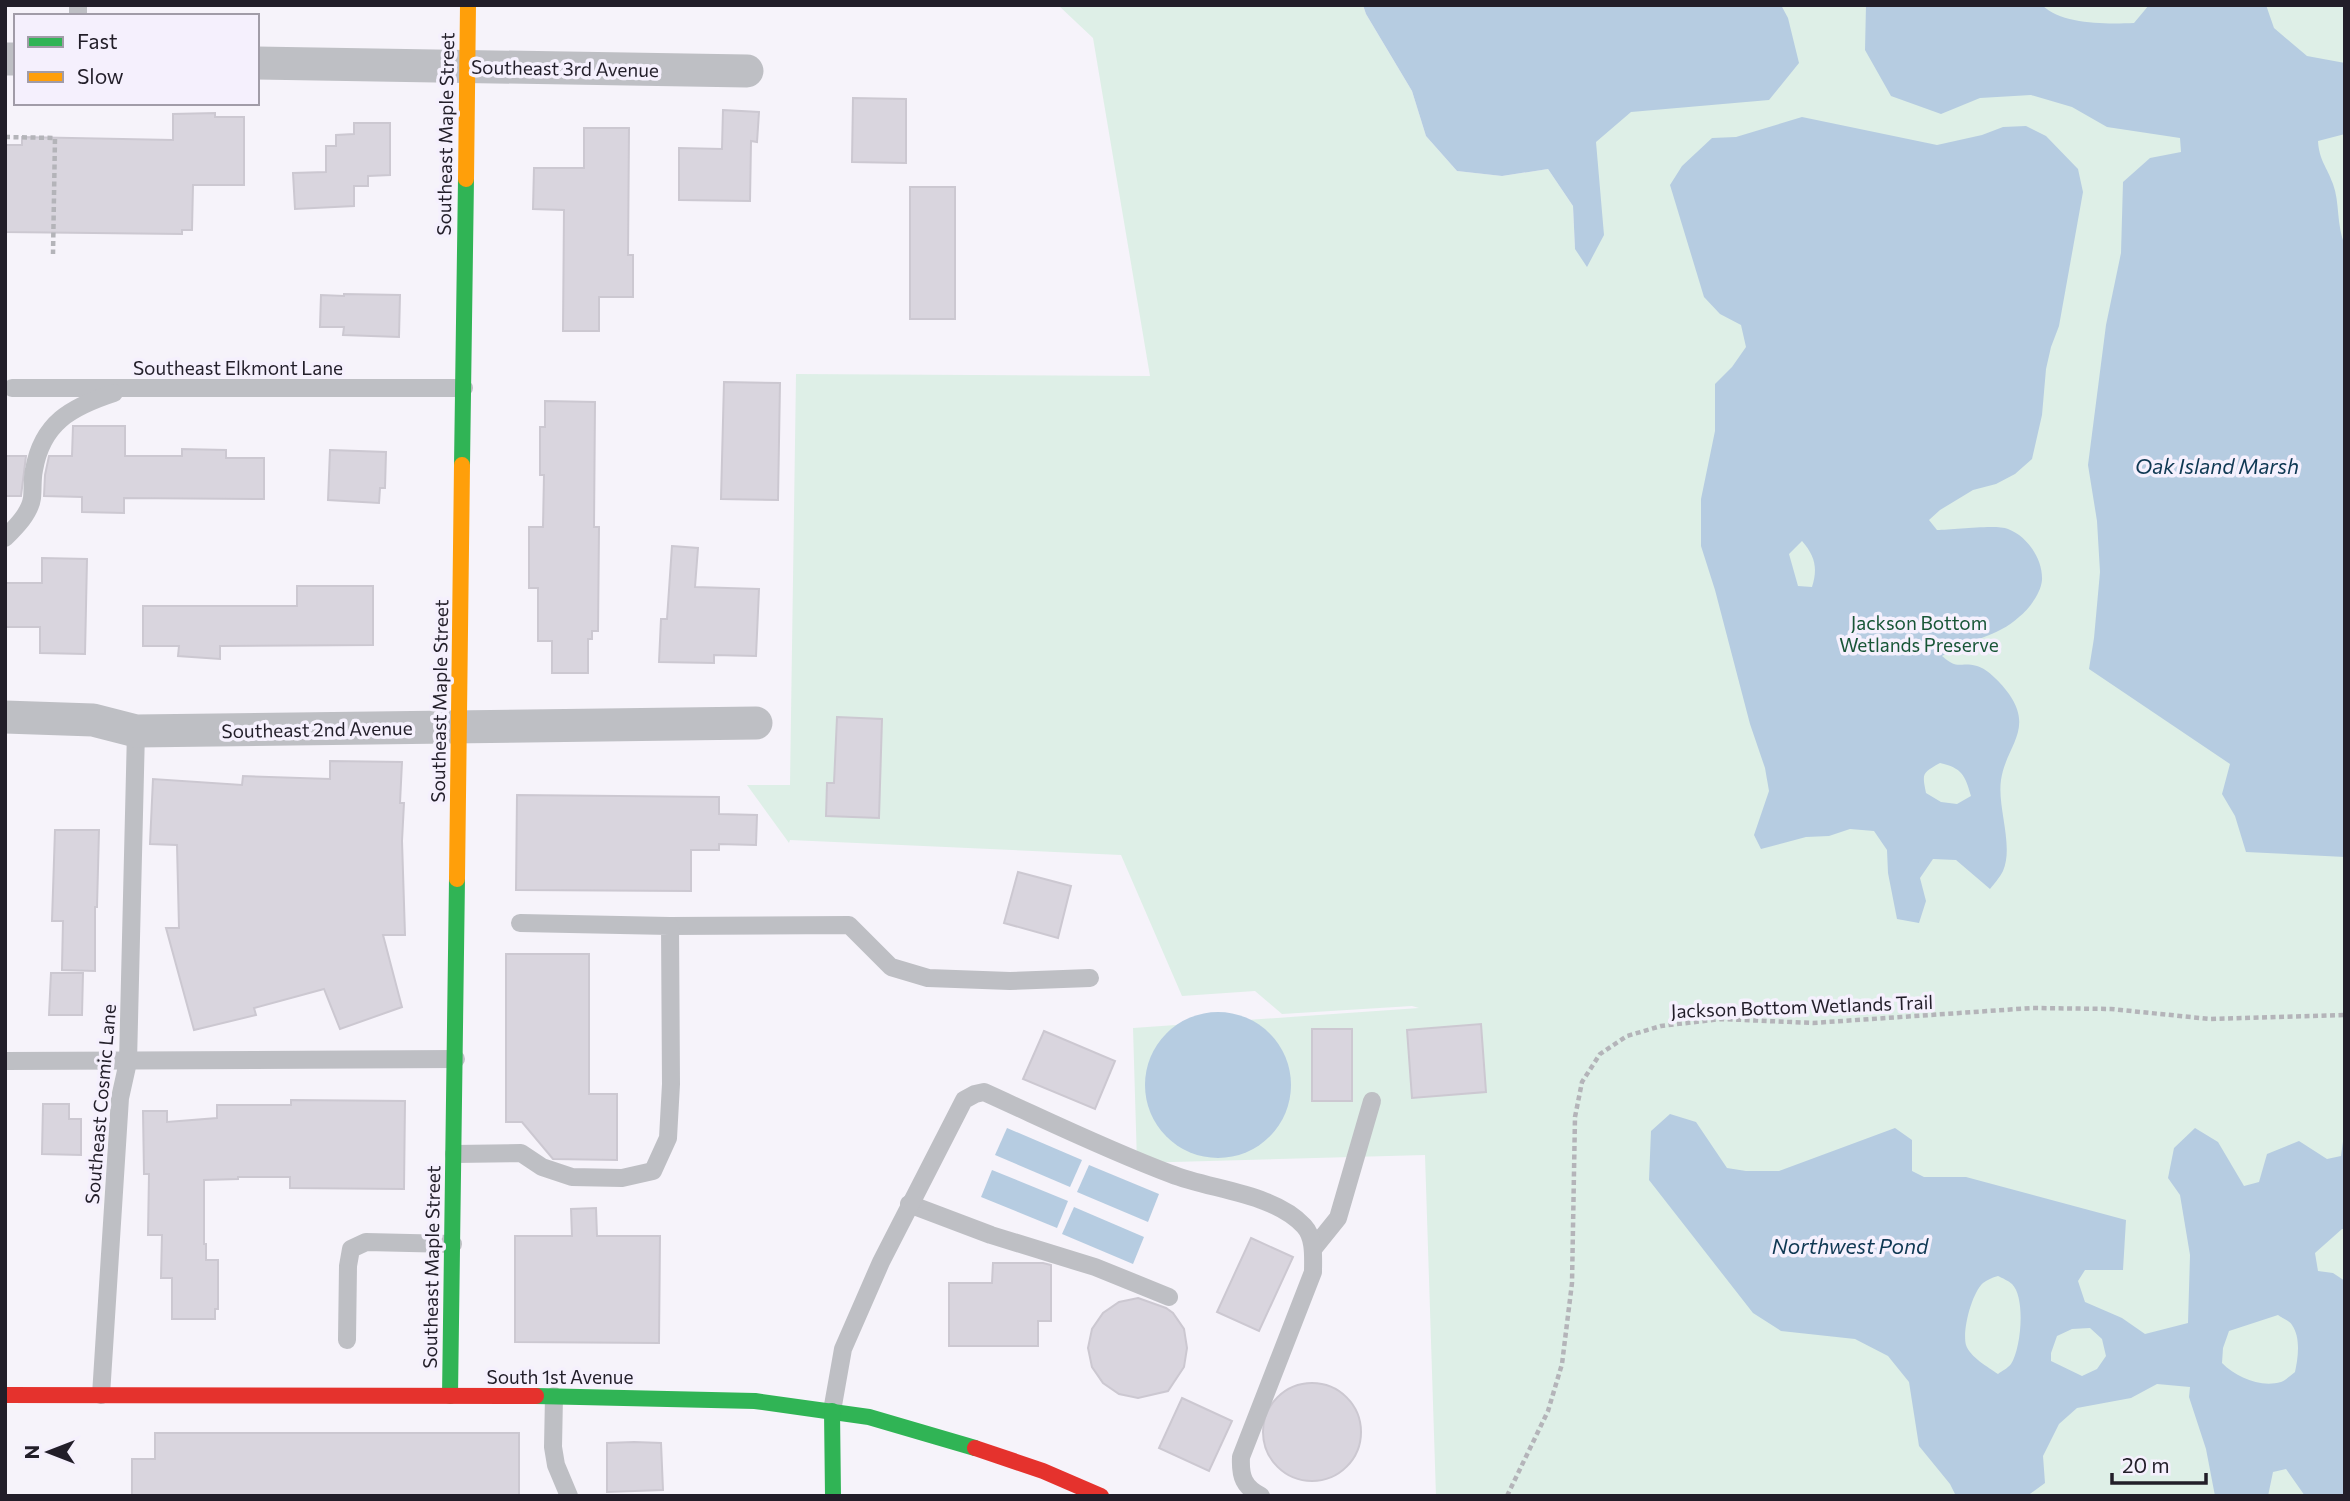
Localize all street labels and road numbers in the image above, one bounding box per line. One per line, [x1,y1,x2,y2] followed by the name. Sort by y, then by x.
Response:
[432,32,458,236] street label: Southeast Maple Street
[471,55,659,81] street label: Southeast 3rd Avenue
[133,356,343,379] street label: Southeast Elkmont Lane
[426,599,452,803] street label: Southeast Maple Street
[221,716,413,742] street label: Southeast 2nd Avenue
[1670,990,1934,1022] street label: Jackson Bottom Wetlands Trail
[80,1003,120,1205] street label: Southeast Cosmic Lane
[418,1165,444,1369] street label: Southeast Maple Street
[487,1365,633,1388] street label: South 1st Avenue

